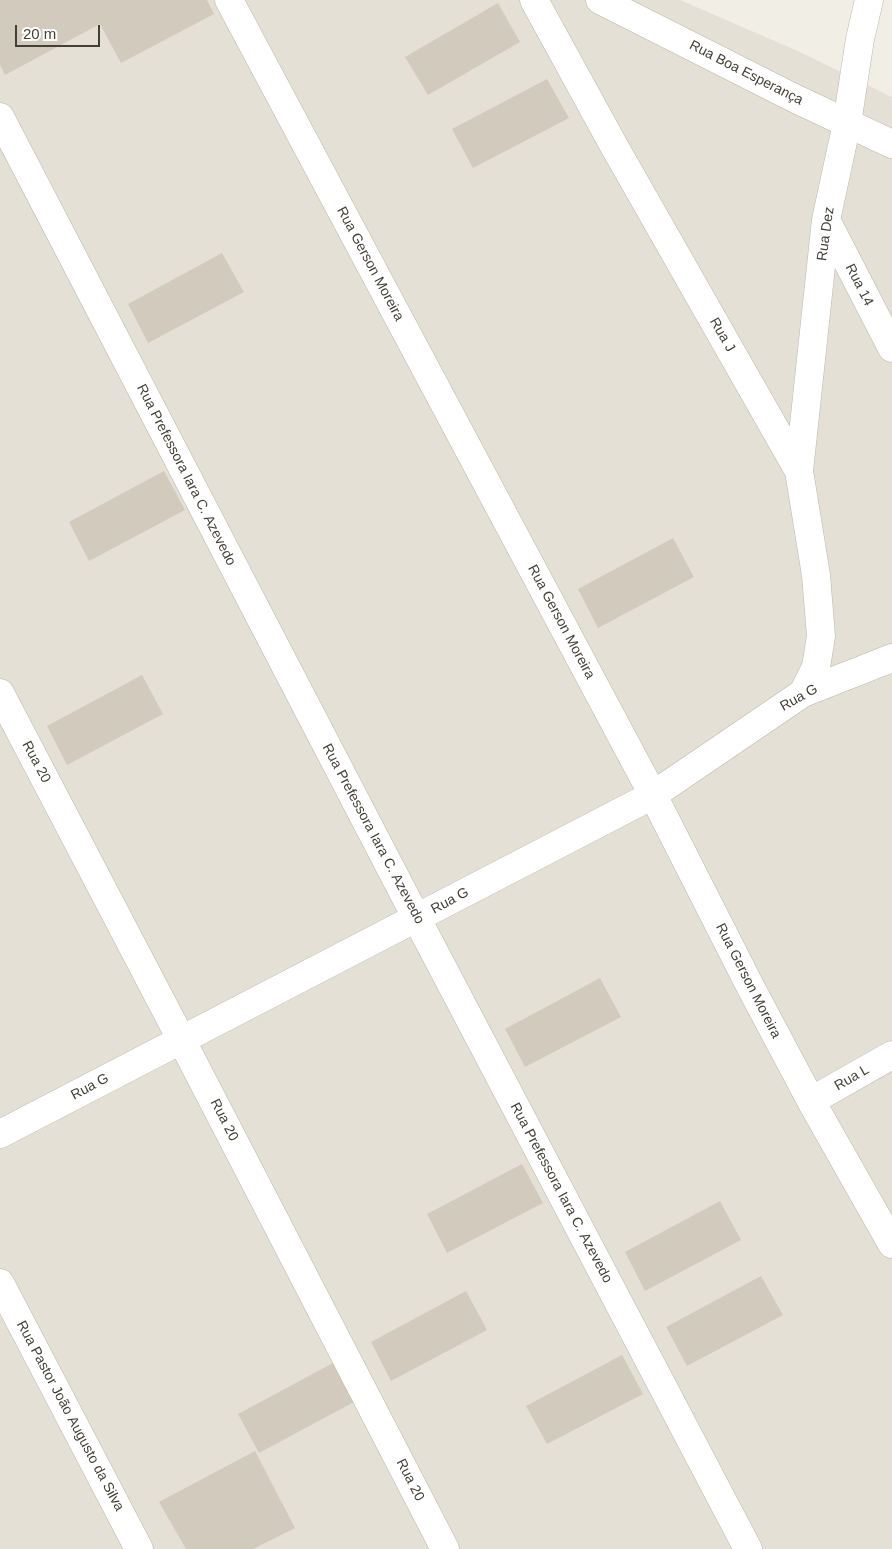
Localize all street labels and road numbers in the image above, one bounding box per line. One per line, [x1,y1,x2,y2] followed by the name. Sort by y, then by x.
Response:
[686,37,806,109] street label: Rua Boa Esperança
[333,204,407,324] street label: Rua Gerson Moreira
[814,206,838,262] street label: Rua Dez
[841,261,877,309] street label: Rua 14
[706,315,738,355] street label: Rua J
[133,381,239,569] street label: Rua Prefessora Iara C. Azevedo
[524,562,598,682] street label: Rua Gerson Moreira
[777,681,821,715] street label: Rua G
[18,738,54,786] street label: Rua 20
[318,741,428,927] street label: Rua Prefessora Iara C. Azevedo
[428,884,472,918] street label: Rua G
[712,921,784,1041] street label: Rua Gerson Moreira
[832,1061,872,1095] street label: Rua L
[68,1070,112,1104] street label: Rua G
[206,1096,242,1144] street label: Rua 20
[506,1100,616,1286] street label: Rua Prefessora Iara C. Azevedo
[13,1318,127,1514] street label: Rua Pastor João Augusto da Silva
[392,1456,428,1504] street label: Rua 20

